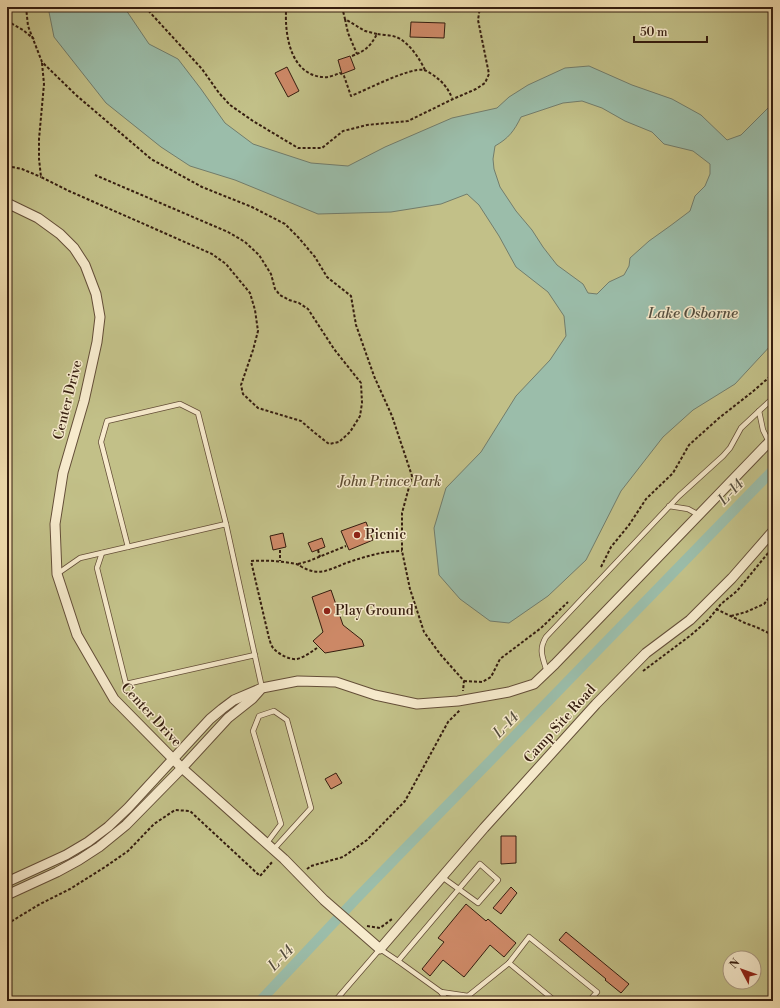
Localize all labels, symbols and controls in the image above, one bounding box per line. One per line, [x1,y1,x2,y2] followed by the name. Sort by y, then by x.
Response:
[634,18,707,44] scale bar
[640,25,668,40] text: 50 m
[647,304,738,323] water label: Lake Osborne
[49,358,87,442] street label: Center Drive
[337,473,441,491] park label: John Prince Park
[713,474,748,510] water label: L-14
[365,526,406,544] place label: Picnic
[352,530,362,540] marker: Picnic
[335,602,414,620] place label: Play Ground
[322,606,332,616] marker: Play Ground
[117,679,185,751] street label: Center Drive
[520,681,600,767] street label: Camp Site Road
[488,707,523,743] water label: L-14
[263,940,298,976] water label: L-14
[722,950,762,990] north arrow
[727,956,744,972] text: N

